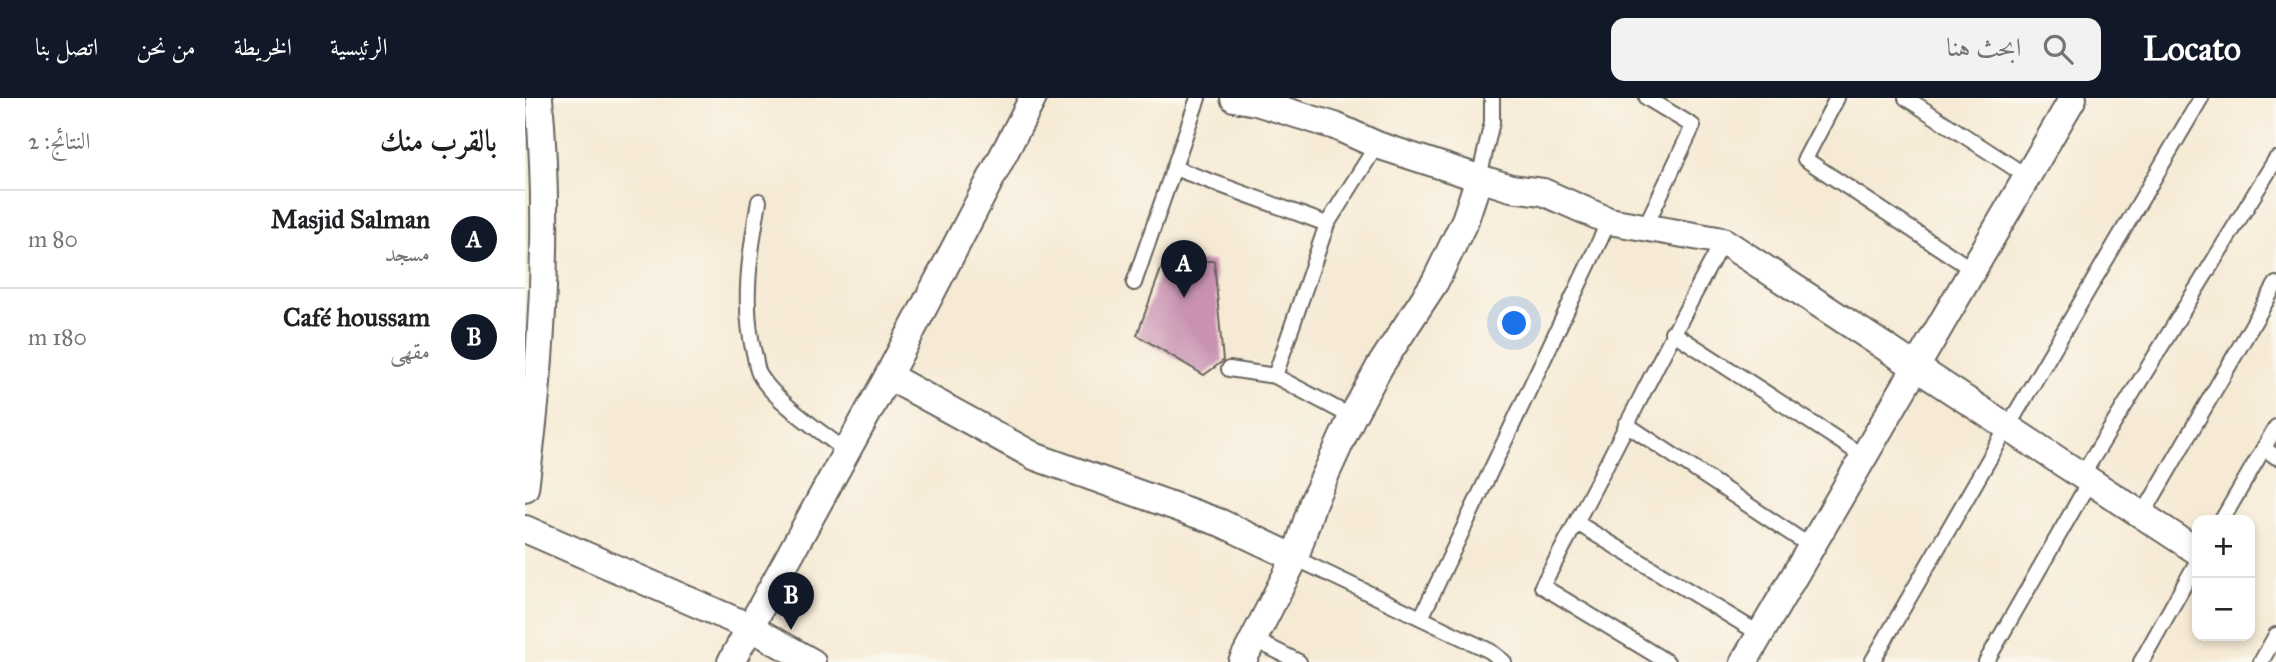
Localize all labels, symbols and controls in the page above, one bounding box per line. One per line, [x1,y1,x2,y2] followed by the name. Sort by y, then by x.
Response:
[1611,18,2101,81] search box
[2143,29,2241,69] text: Locato
[2039,30,2077,68] icon: search
[1946,31,2021,63] text: ابحث هنا
[35,32,98,62] text: اتصل بنا
[136,32,196,62] text: من نحن
[234,32,292,62] text: الخريطة
[330,32,388,62] text: الرئيسية
[380,123,497,159] text: بالقرب منك
[28,127,90,155] text: النتائج: 2
[271,203,430,235] text: Masjid Salman
[28,225,78,253] text: 80 m
[466,225,482,253] text: A
[385,239,430,267] text: مسجد
[1161,240,1207,298] pin: A
[283,301,430,333] text: Café houssam
[1497,306,1531,340] your location
[28,323,87,351] text: 180 m
[466,323,482,351] text: B
[390,337,430,365] text: مقهى
[2192,515,2255,641] map controls
[2192,515,2255,578] button: +
[768,572,814,630] pin: B
[2192,578,2255,641] button: −

